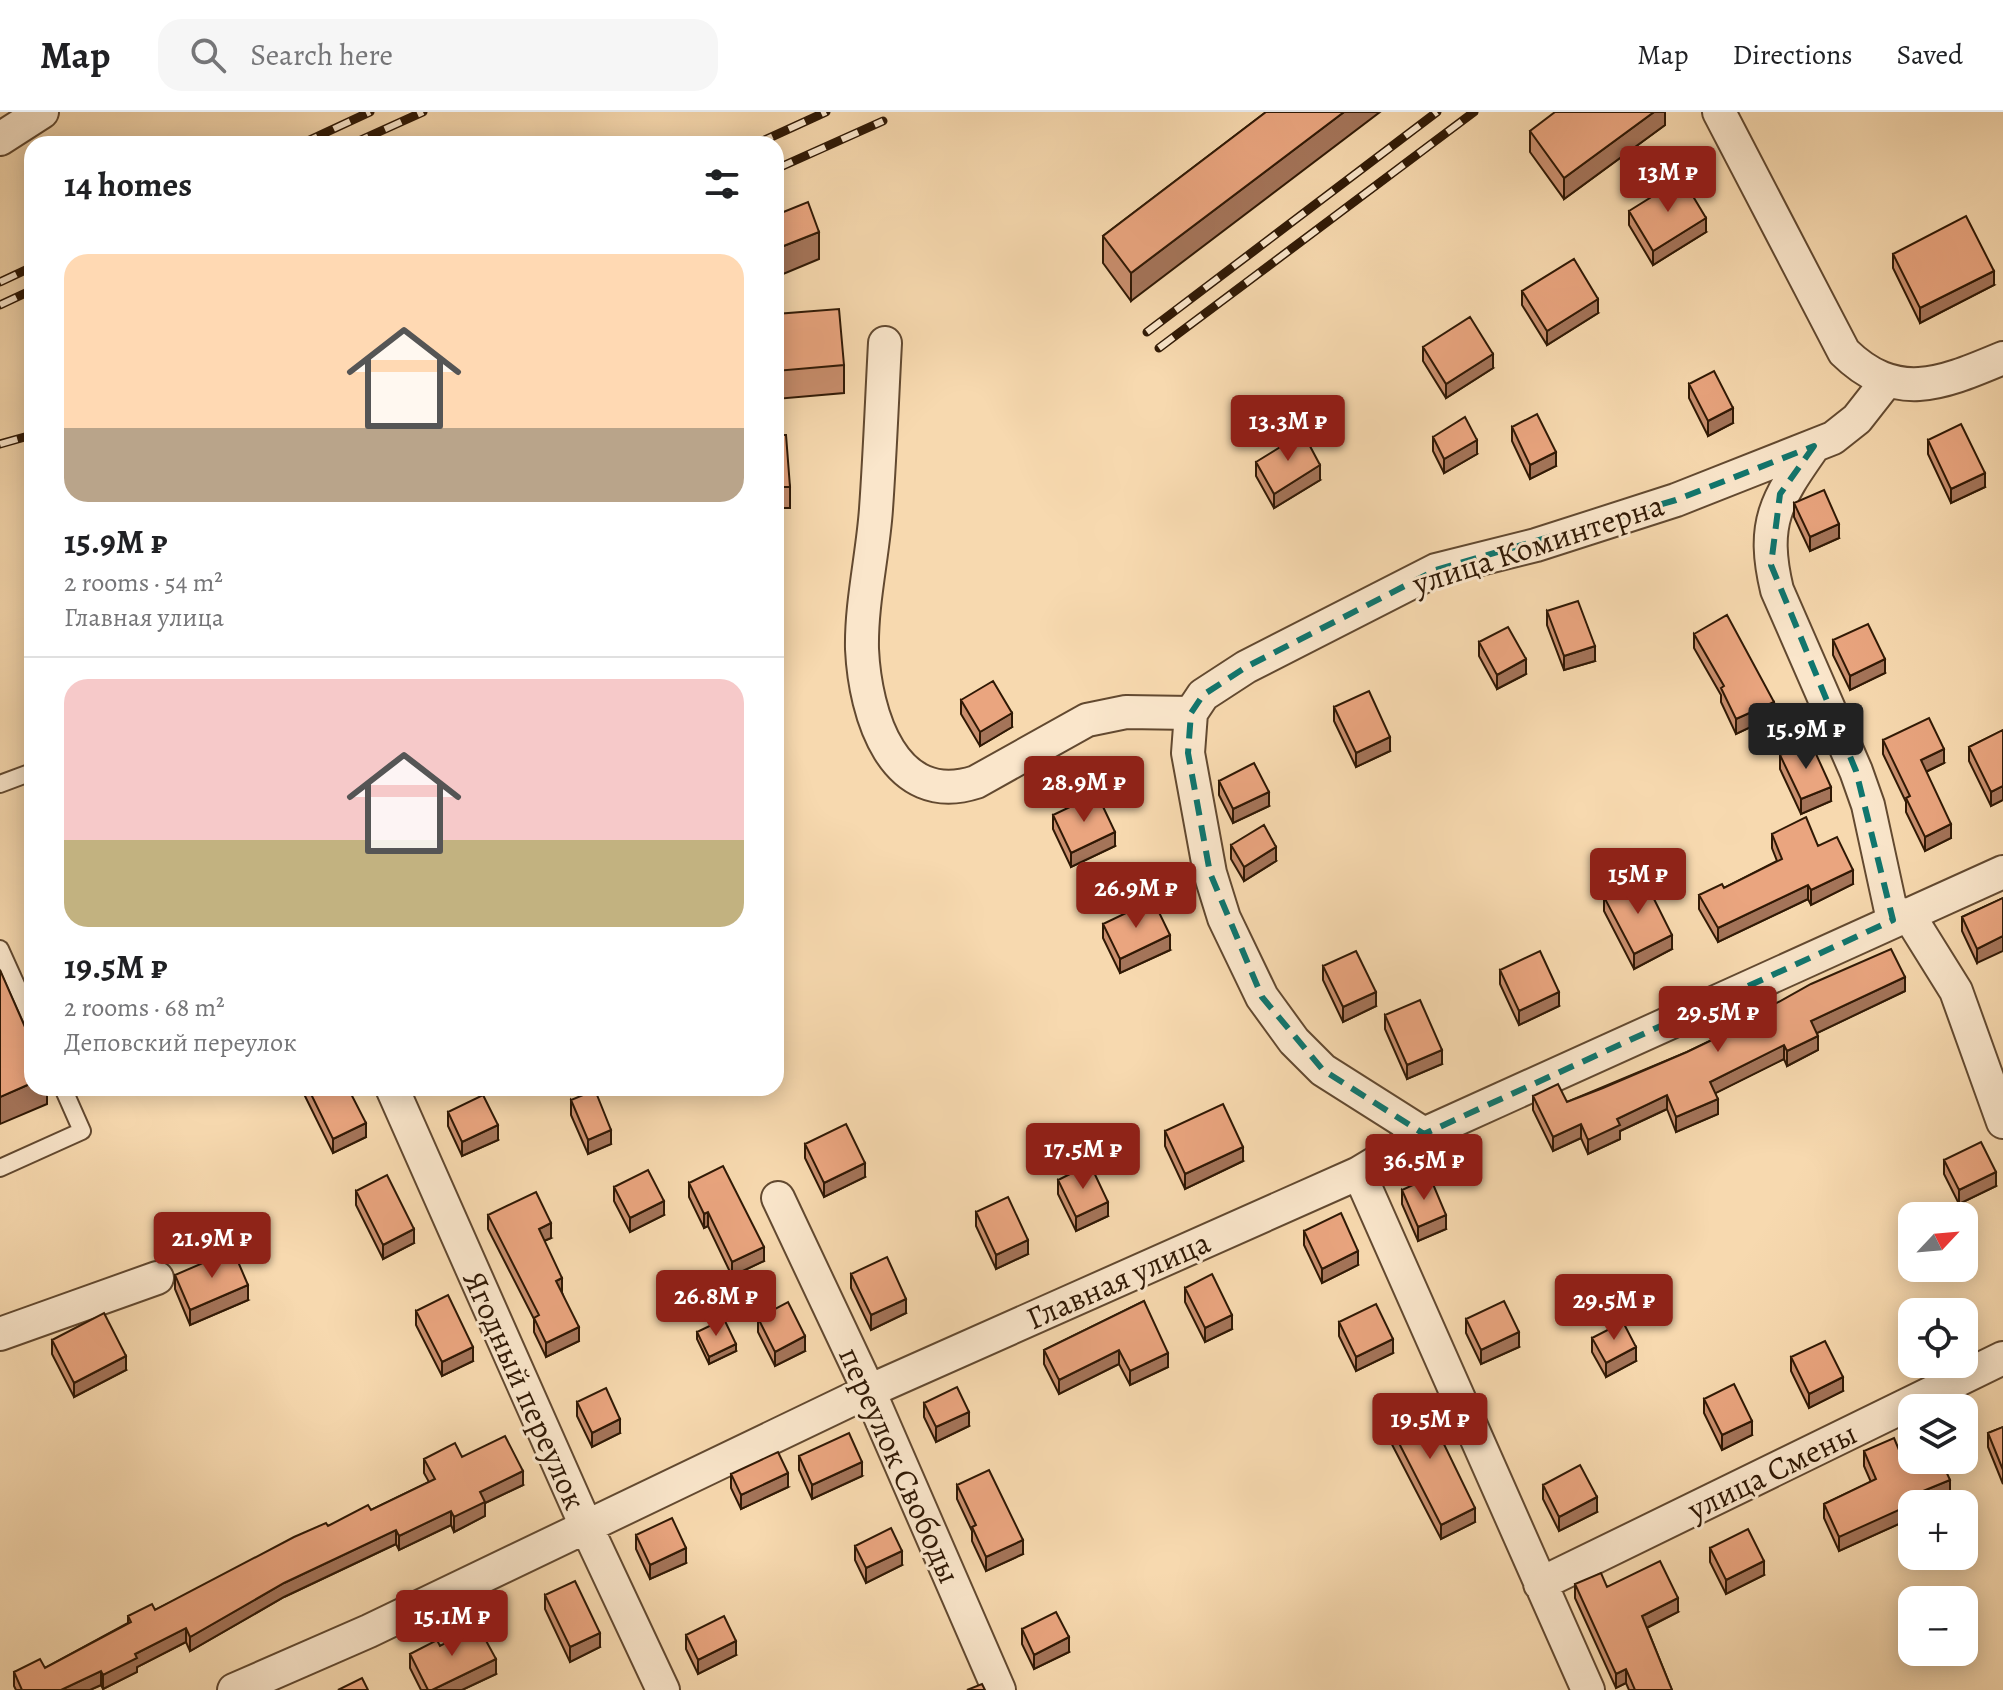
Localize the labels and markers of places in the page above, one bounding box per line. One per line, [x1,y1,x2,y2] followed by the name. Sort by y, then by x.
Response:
[1612,146,1724,214] pin: 13M ₽
[1214,395,1362,463] pin: 13.3M ₽
[1732,703,1880,771] pin: 15.9M ₽
[1010,756,1158,824] pin: 28.9M ₽
[1582,848,1694,916] pin: 15M ₽
[1062,862,1210,930] pin: 26.9M ₽
[1644,986,1792,1054] pin: 29.5M ₽
[1009,1123,1157,1191] pin: 17.5M ₽
[1350,1134,1498,1202] pin: 36.5M ₽
[138,1212,286,1280] pin: 21.9M ₽
[642,1270,790,1338] pin: 26.8M ₽
[1540,1274,1688,1342] pin: 29.5M ₽
[1356,1393,1504,1461] pin: 19.5M ₽
[378,1590,526,1658] pin: 15.1M ₽

